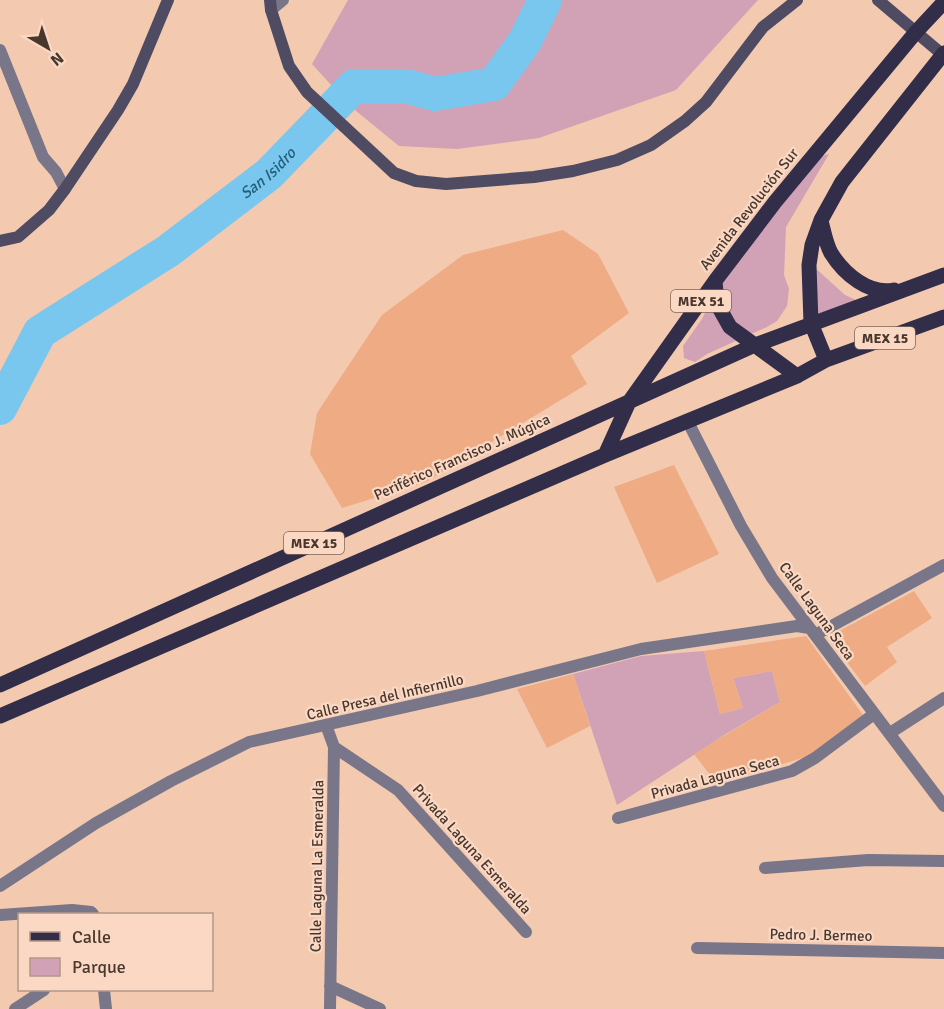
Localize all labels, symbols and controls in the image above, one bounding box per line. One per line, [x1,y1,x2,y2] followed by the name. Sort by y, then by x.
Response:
[18,18,78,78] north arrow
[46,48,67,70] text: N
[236,143,301,204] water label: San Isidro
[696,144,802,274] street label: Avenida Revolución Sur
[671,290,731,312] road number: MEX 51
[855,327,915,349] road number: MEX 15
[371,410,553,504] street label: Periférico Francisco J. Múgica
[284,532,344,554] road number: MEX 15
[775,558,859,664] street label: Calle Laguna Seca
[305,670,465,724] street label: Calle Presa del Infiernillo
[649,751,781,803] street label: Privada Laguna Seca
[306,780,328,952] street label: Calle Laguna La Esmeralda
[409,780,535,918] street label: Privada Laguna Esmeralda
[18,913,213,991] legend
[769,925,873,945] street label: Pedro J. Bermeo
[72,926,111,948] text: Calle
[72,956,126,978] text: Parque

